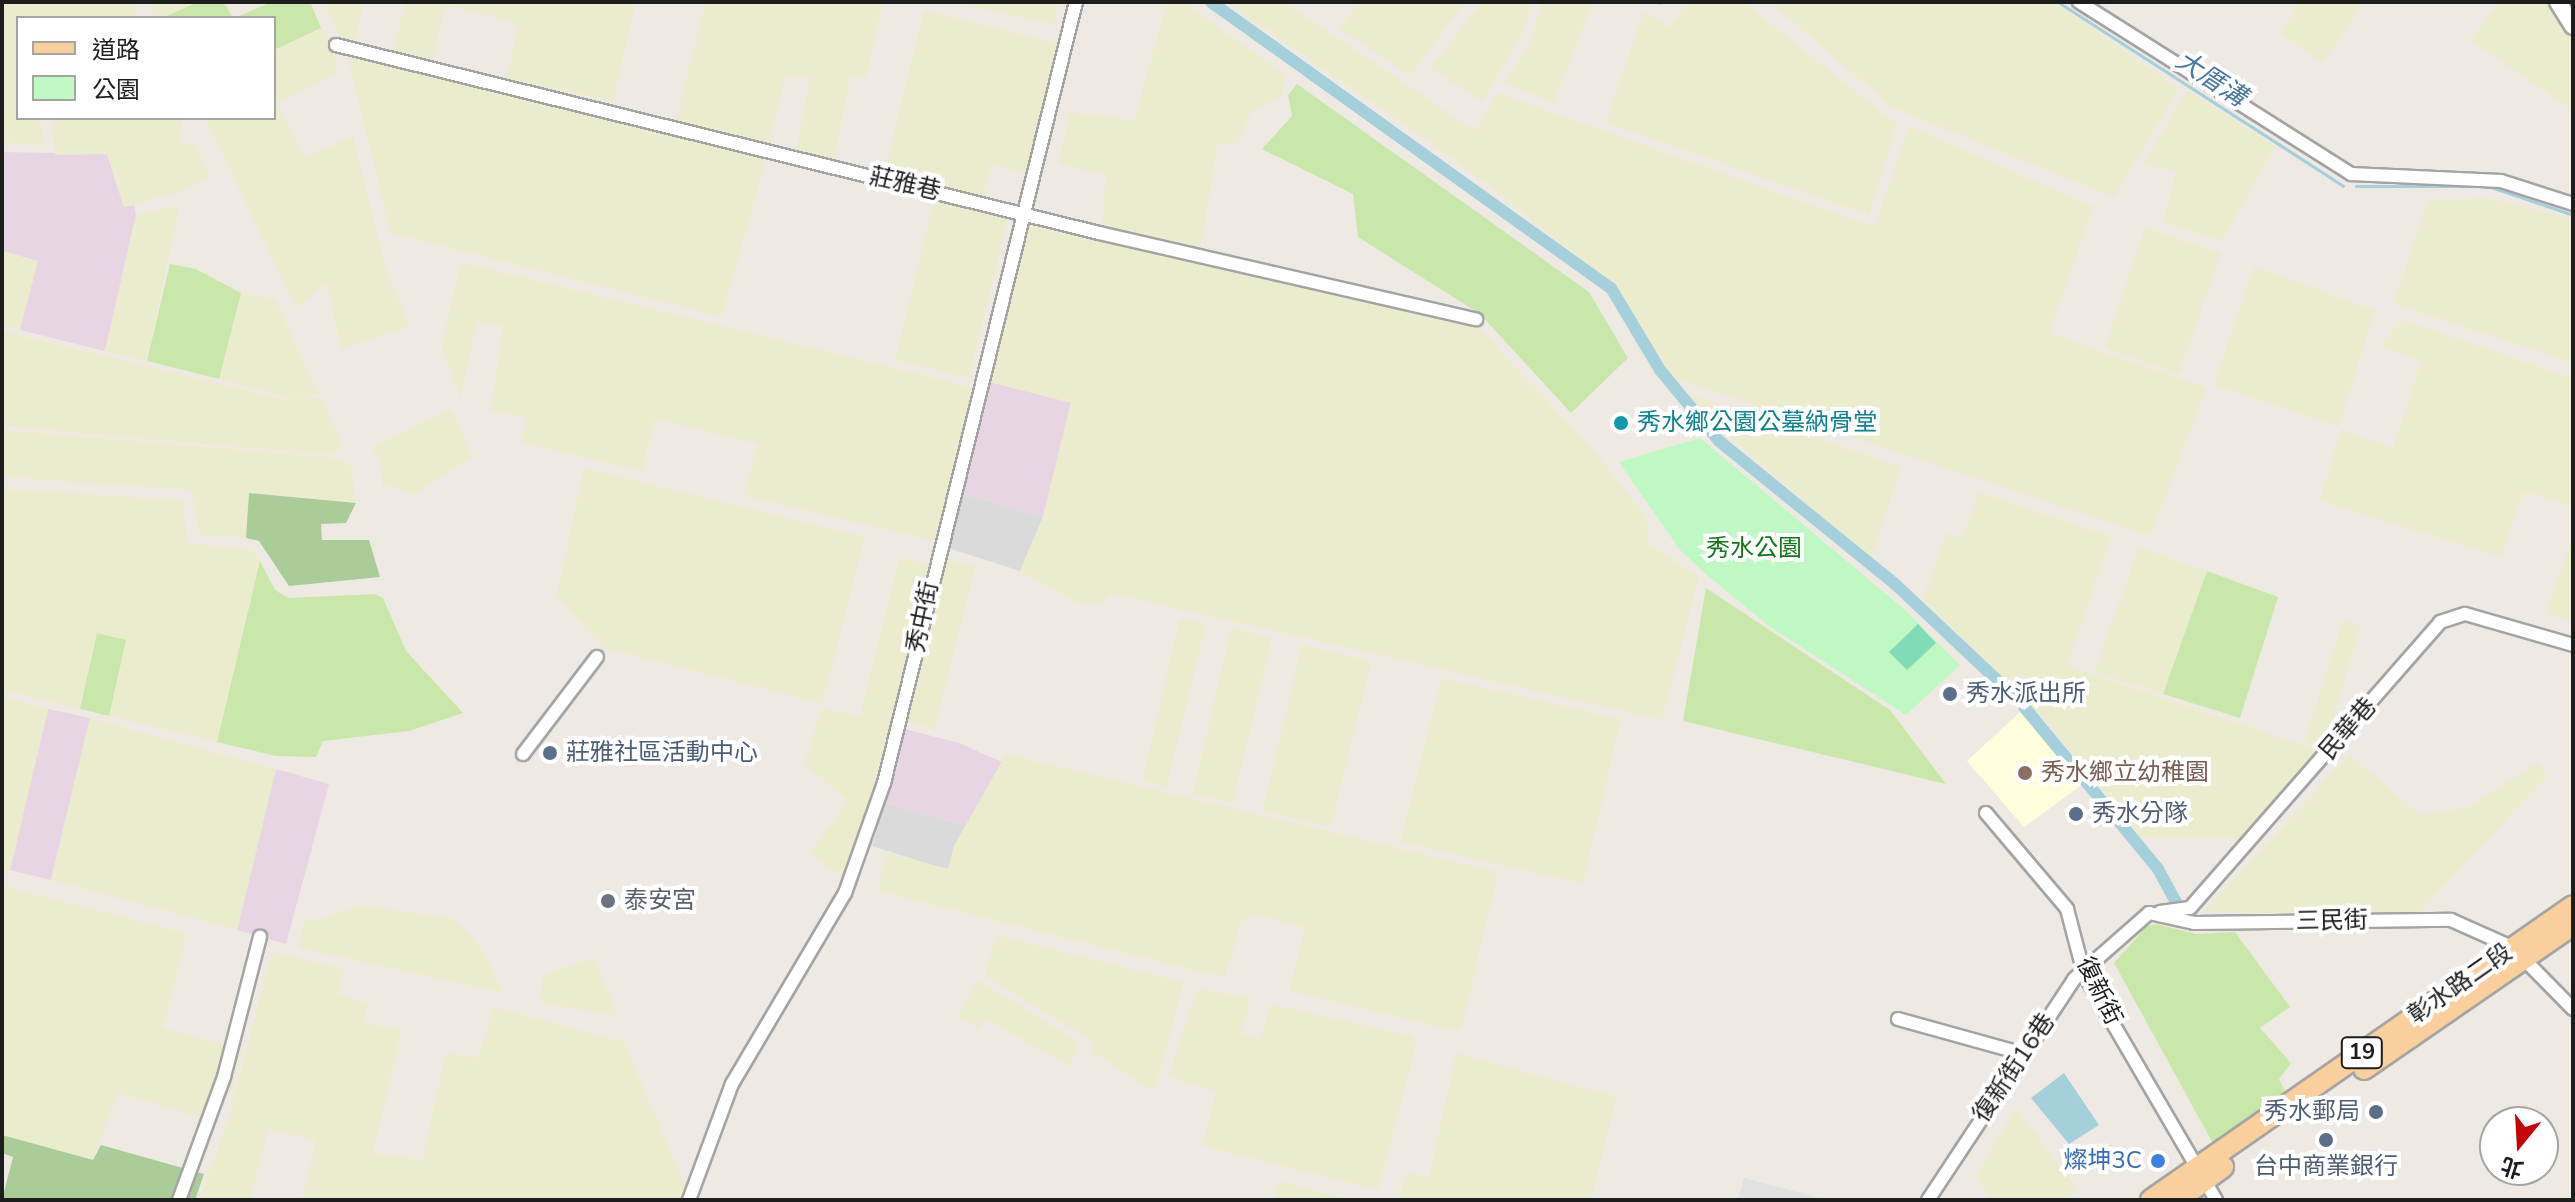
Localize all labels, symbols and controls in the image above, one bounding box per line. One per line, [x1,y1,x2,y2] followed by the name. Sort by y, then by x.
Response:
[16,16,276,120] legend
[92,34,140,66] text: 道路
[2170,45,2252,113] water label: 大厝溝
[92,74,140,106] text: 公園
[867,162,943,206] street label: 莊雅巷
[1637,409,1877,437] place label: 秀水鄉公園公墓納骨堂
[1612,414,1630,432] marker: 秀水鄉公園公墓納骨堂
[1706,535,1802,563] park label: 秀水公園
[901,579,945,655] street label: 秀中街
[1966,680,2086,708] place label: 秀水派出所
[1941,685,1959,703] marker: 秀水派出所
[2314,692,2382,766] street label: 民華巷
[566,739,758,767] place label: 莊雅社區活動中心
[541,744,559,762] marker: 莊雅社區活動中心
[2041,759,2209,787] place label: 秀水鄉立幼稚園
[2016,764,2034,782] marker: 秀水鄉立幼稚園
[2092,800,2188,828] place label: 秀水分隊
[2067,805,2085,823] marker: 秀水分隊
[624,887,696,915] place label: 泰安宮
[599,892,617,910] marker: 泰安宮
[2296,906,2368,936] street label: 三民街
[2403,938,2517,1030] street label: 彰水路二段
[2070,952,2128,1030] street label: 復新街
[1967,1008,2061,1128] street label: 復新街16巷
[2340,1035,2384,1071] road number: 19
[2264,1098,2360,1126] place label: 秀水郵局
[2367,1103,2385,1121] marker: 秀水郵局
[2479,1106,2559,1186] north arrow
[2317,1131,2335,1149] marker: 台中商業銀行
[2063,1147,2142,1175] place label: 燦坤3C
[2497,1149,2527,1185] text: 北
[2149,1152,2167,1170] marker: 燦坤3C
[2254,1153,2398,1181] place label: 台中商業銀行

